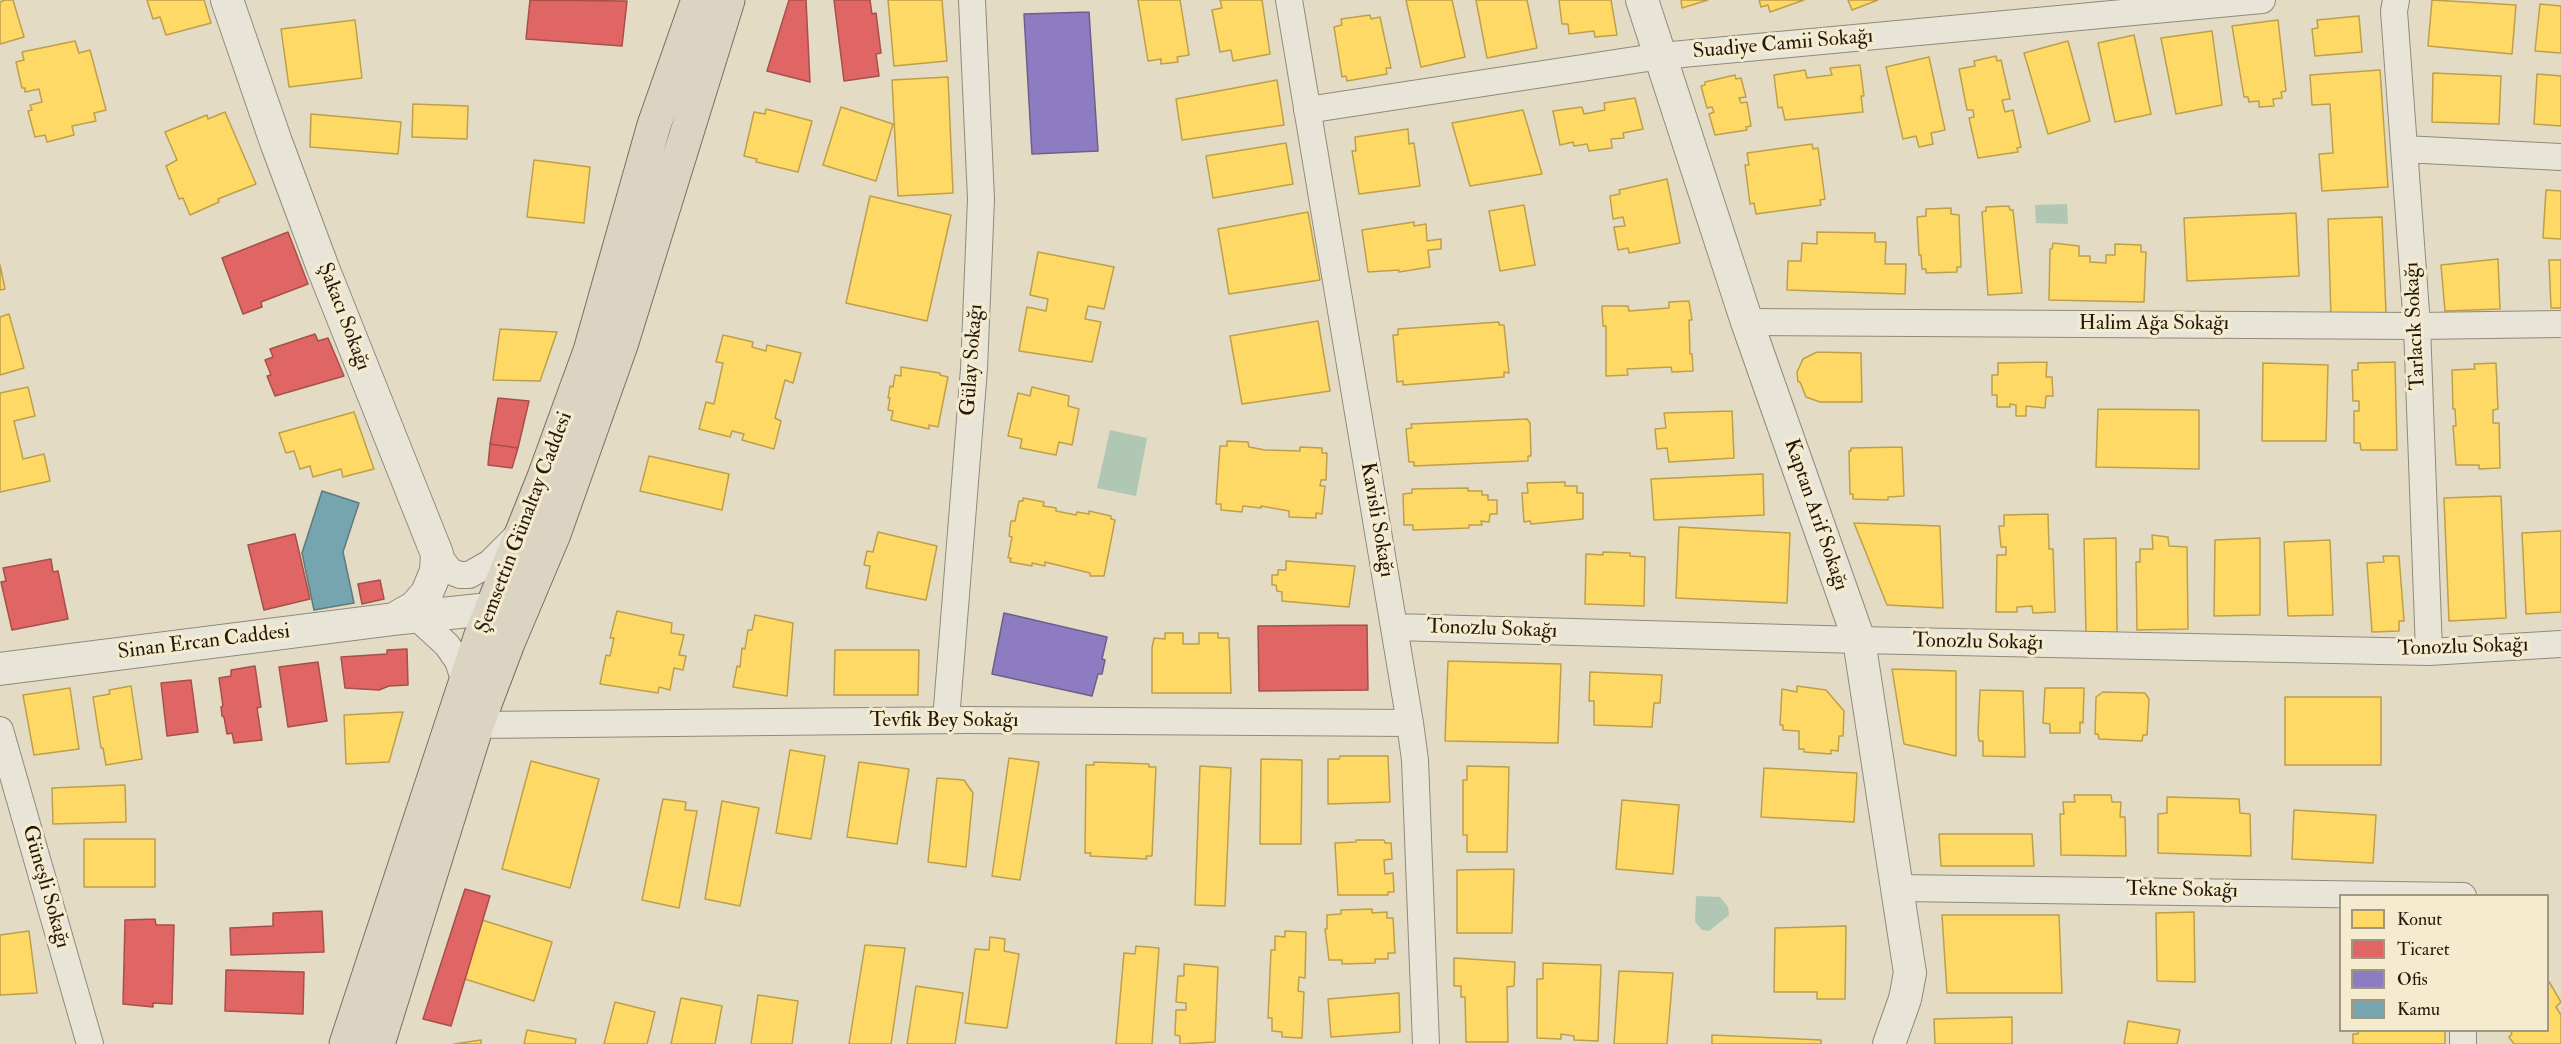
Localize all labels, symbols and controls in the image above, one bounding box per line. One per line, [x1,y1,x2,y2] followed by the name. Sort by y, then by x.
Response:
[1692,25,1874,65] street label: Suadiye Camii Sokağı
[311,260,375,374] street label: Şakacı Sokağı
[2400,261,2432,391] street label: Tarlacık Sokağı
[957,303,989,417] street label: Gülay Sokağı
[2079,311,2229,337] street label: Halim Ağa Sokağı
[471,409,579,637] street label: Şemsettin Günaltay Caddesi
[1777,436,1853,594] street label: Kaptan Arif Sokağı
[1353,461,1399,579] street label: Kavisli Sokağı
[1426,615,1558,645] street label: Tonozlu Sokağı
[116,620,292,666] street label: Sinan Ercan Caddesi
[1912,629,2044,657] street label: Tonozlu Sokağı
[2397,633,2529,663] street label: Tonozlu Sokağı
[869,708,1019,734] street label: Tevfik Bey Sokağı
[15,823,75,951] street label: Güneşli Sokağı
[2126,877,2238,905] street label: Tekne Sokağı
[2339,894,2549,1032] legend
[2397,908,2442,931] text: Konut
[2397,938,2450,961] text: Ticaret
[2397,968,2428,991] text: Ofis
[2397,998,2440,1021] text: Kamu

